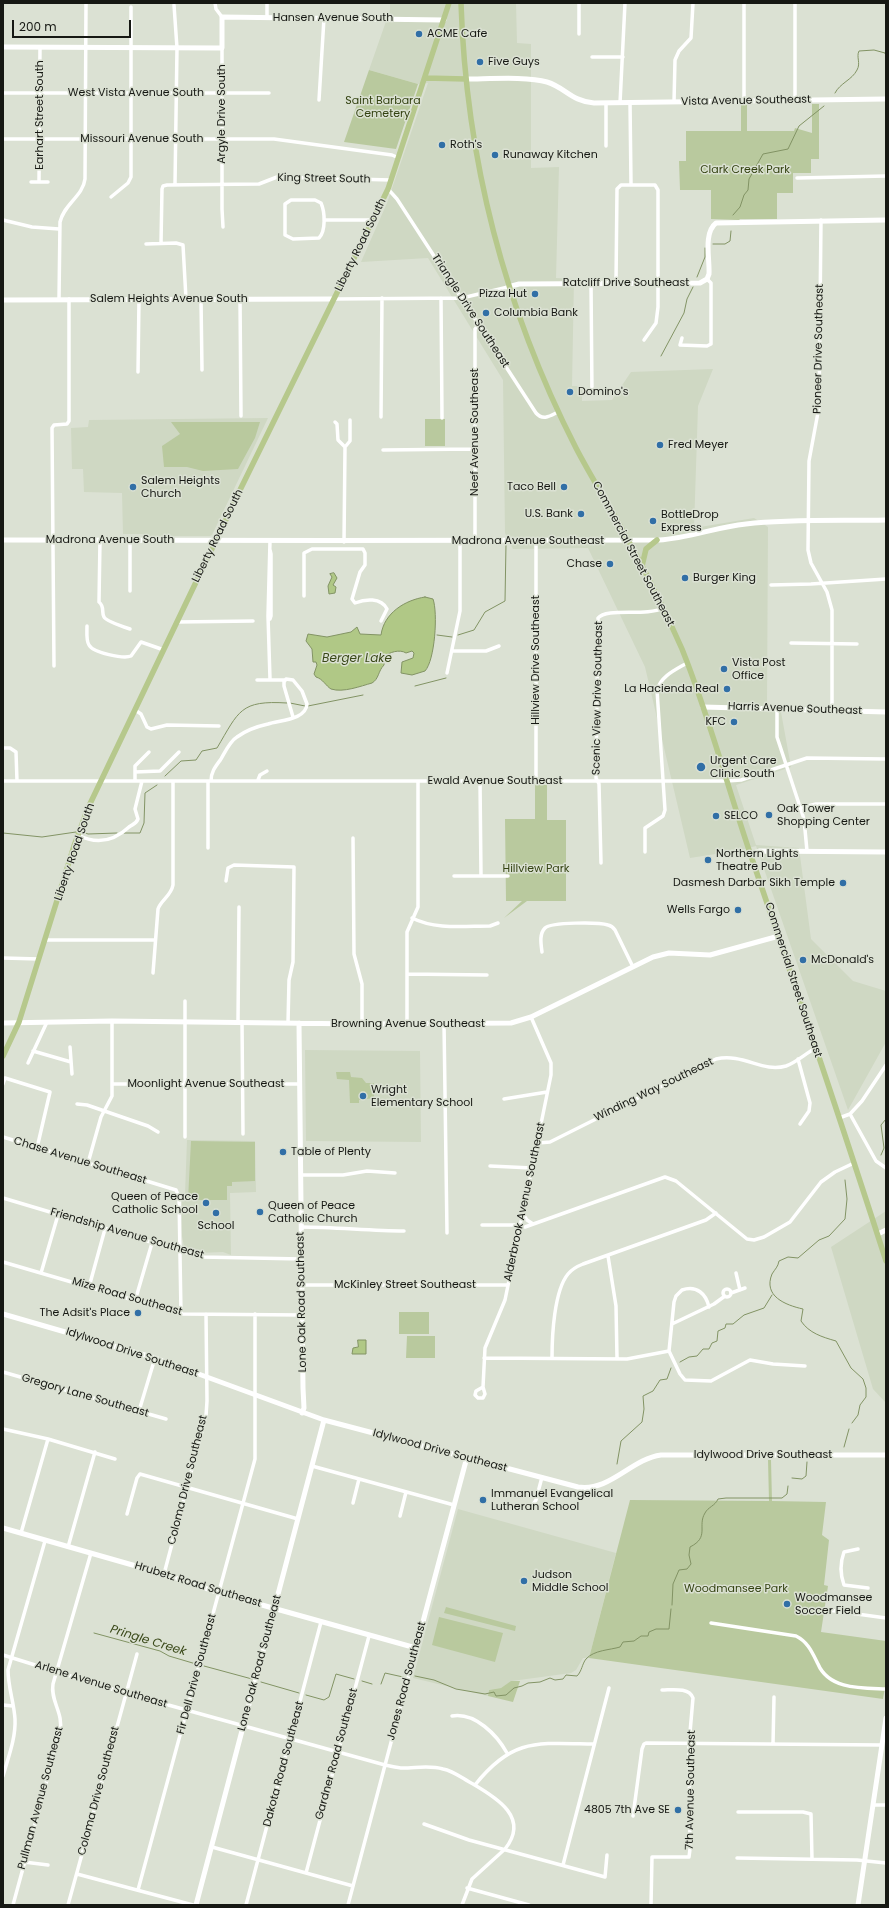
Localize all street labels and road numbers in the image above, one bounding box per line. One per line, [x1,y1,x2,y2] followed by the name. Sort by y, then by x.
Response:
[273,11,393,25] street label: Hansen Avenue South
[33,60,47,170] street label: Earhart Street South
[215,64,229,164] street label: Argyle Drive South
[68,86,204,100] street label: West Vista Avenue South
[681,93,811,109] street label: Vista Avenue Southeast
[80,132,204,146] street label: Missouri Avenue South
[277,172,371,186] street label: King Street South
[333,196,389,294] street label: Liberty Road South
[428,252,512,370] street label: Triangle Drive Southeast
[563,276,689,290] street label: Ratcliff Drive Southeast
[811,284,827,414] street label: Pioneer Drive Southeast
[90,292,248,306] street label: Salem Heights Avenue South
[468,368,482,496] street label: Neef Avenue Southeast
[589,479,677,629] street label: Commercial Street Southeast
[190,487,246,585] street label: Liberty Road South
[46,533,174,547] street label: Madrona Avenue South
[452,534,604,548] street label: Madrona Avenue Southeast
[529,595,543,725] street label: Hillview Drive Southeast
[590,621,606,775] street label: Scenic View Drive Southeast
[728,700,862,718] street label: Harris Avenue Southeast
[427,774,563,788] street label: Ewald Avenue Southeast
[52,802,98,902] street label: Liberty Road South
[762,901,824,1059] street label: Commercial Street Southeast
[331,1017,485,1031] street label: Browning Avenue Southeast
[592,1055,716,1125] street label: Winding Way Southeast
[127,1077,285,1091] street label: Moonlight Avenue Southeast
[502,1121,548,1283] street label: Alderbrook Avenue Southeast
[12,1134,148,1188] street label: Chase Avenue Southeast
[49,1206,205,1262] street label: Friendship Avenue Southeast
[294,1232,310,1372] street label: Lone Oak Road Southeast
[70,1275,184,1319] street label: Mize Road Southeast
[334,1278,476,1292] street label: McKinley Street Southeast
[64,1325,200,1381] street label: Idylwood Drive Southeast
[20,1371,150,1421] street label: Gregory Lane Southeast
[165,1414,211,1546] street label: Coloma Drive Southeast
[371,1427,509,1475] street label: Idylwood Drive Southeast
[694,1448,832,1462] street label: Idylwood Drive Southeast
[133,1559,263,1611] street label: Hrubetz Road Southeast
[235,1593,285,1733] street label: Lone Oak Road Southeast
[175,1612,219,1736] street label: Fir Dell Drive Southeast
[385,1620,429,1742] street label: Jones Road Southeast
[33,1659,169,1711] street label: Arlene Avenue Southeast
[313,1687,361,1821] street label: Gardner Road Southeast
[261,1700,307,1828] street label: Dakota Road Southeast
[16,1725,66,1871] street label: Pullman Avenue Southeast
[75,1725,123,1857] street label: Coloma Drive Southeast
[683,1730,699,1850] street label: 7th Avenue Southeast

